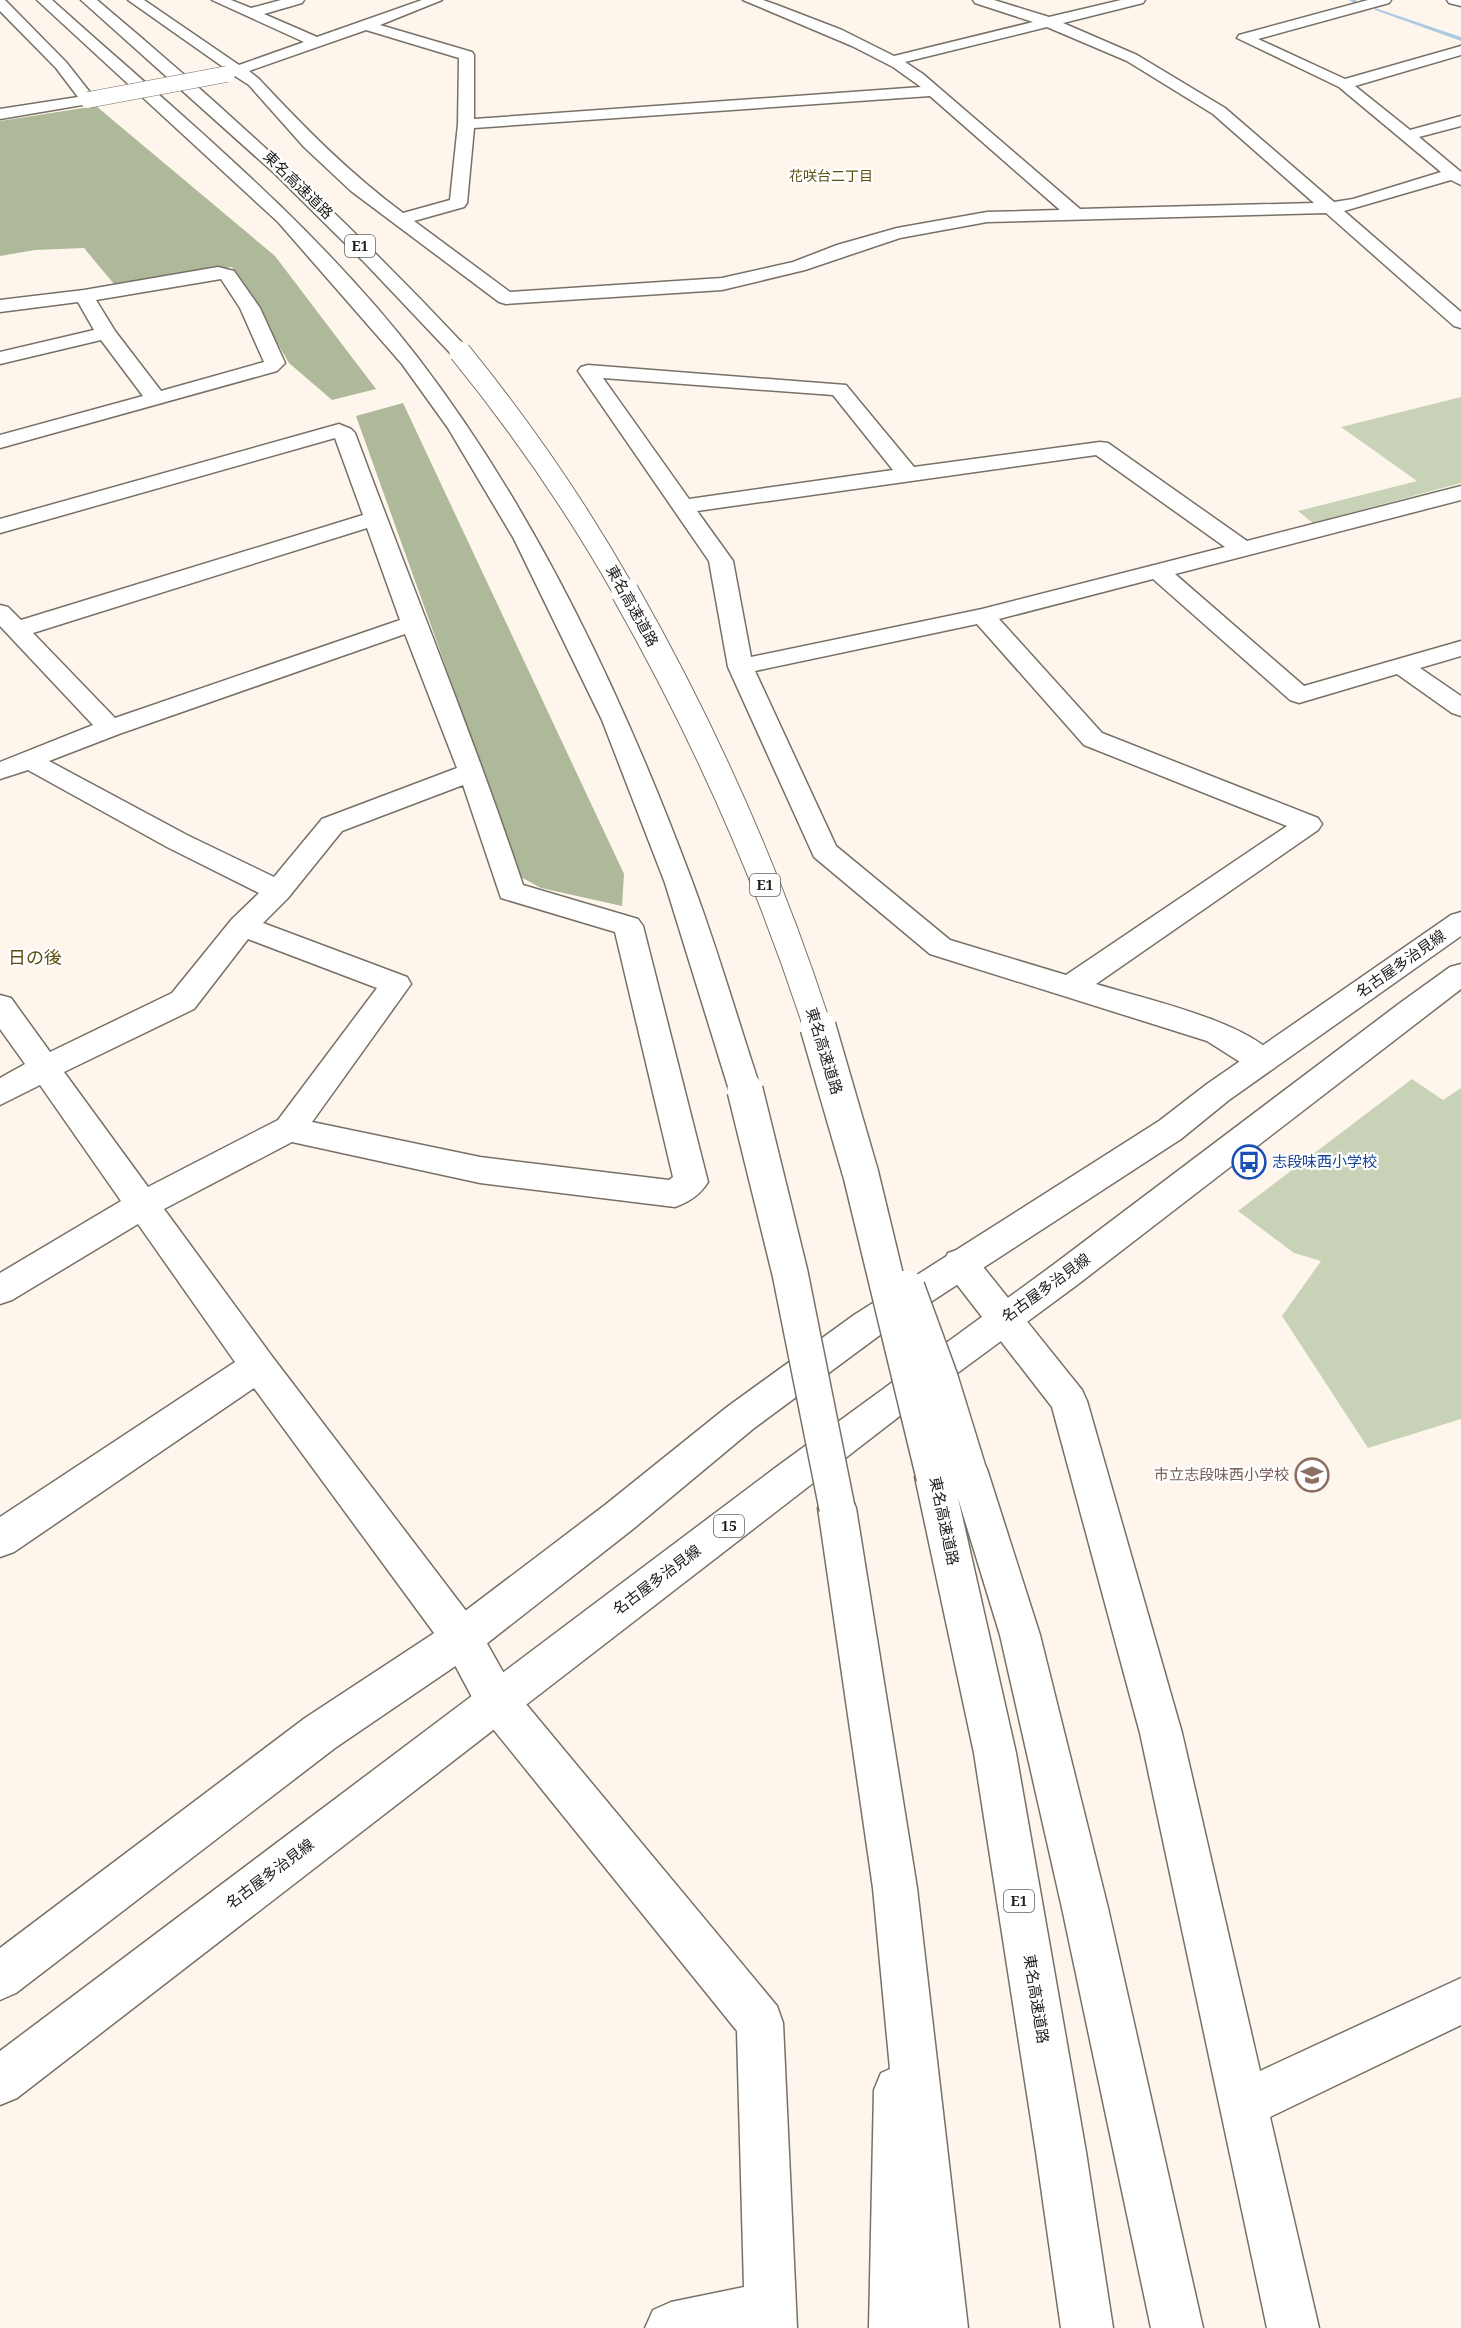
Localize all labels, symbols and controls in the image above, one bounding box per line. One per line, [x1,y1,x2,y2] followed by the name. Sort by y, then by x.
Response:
[259,146,338,223] street label: 東名高速道路
[789,166,873,185] district label: 花咲台二丁目
[345,235,375,257] road number: E1
[602,561,663,650] street label: 東名高速道路
[750,874,780,896] road number: E1
[1352,925,1449,1001] street label: 名古屋多治見線
[8,945,62,969] district label: 日の後
[802,1005,848,1097] street label: 東名高速道路
[1231,1144,1267,1180] bus stop icon: 志段味西小学校
[1272,1151,1377,1171] place label: 志段味西小学校
[997,1248,1094,1326] street label: 名古屋多治見線
[1294,1457,1330,1493] school or university icon: 市立志段味西小学校
[1154,1464,1289,1484] place label: 市立志段味西小学校
[926,1475,964,1567] street label: 東名高速道路
[714,1515,744,1537] road number: 15
[608,1540,704,1619] street label: 名古屋多治見線
[221,1834,317,1913] street label: 名古屋多治見線
[1004,1890,1034,1912] road number: E1
[1020,1953,1054,2045] street label: 東名高速道路

